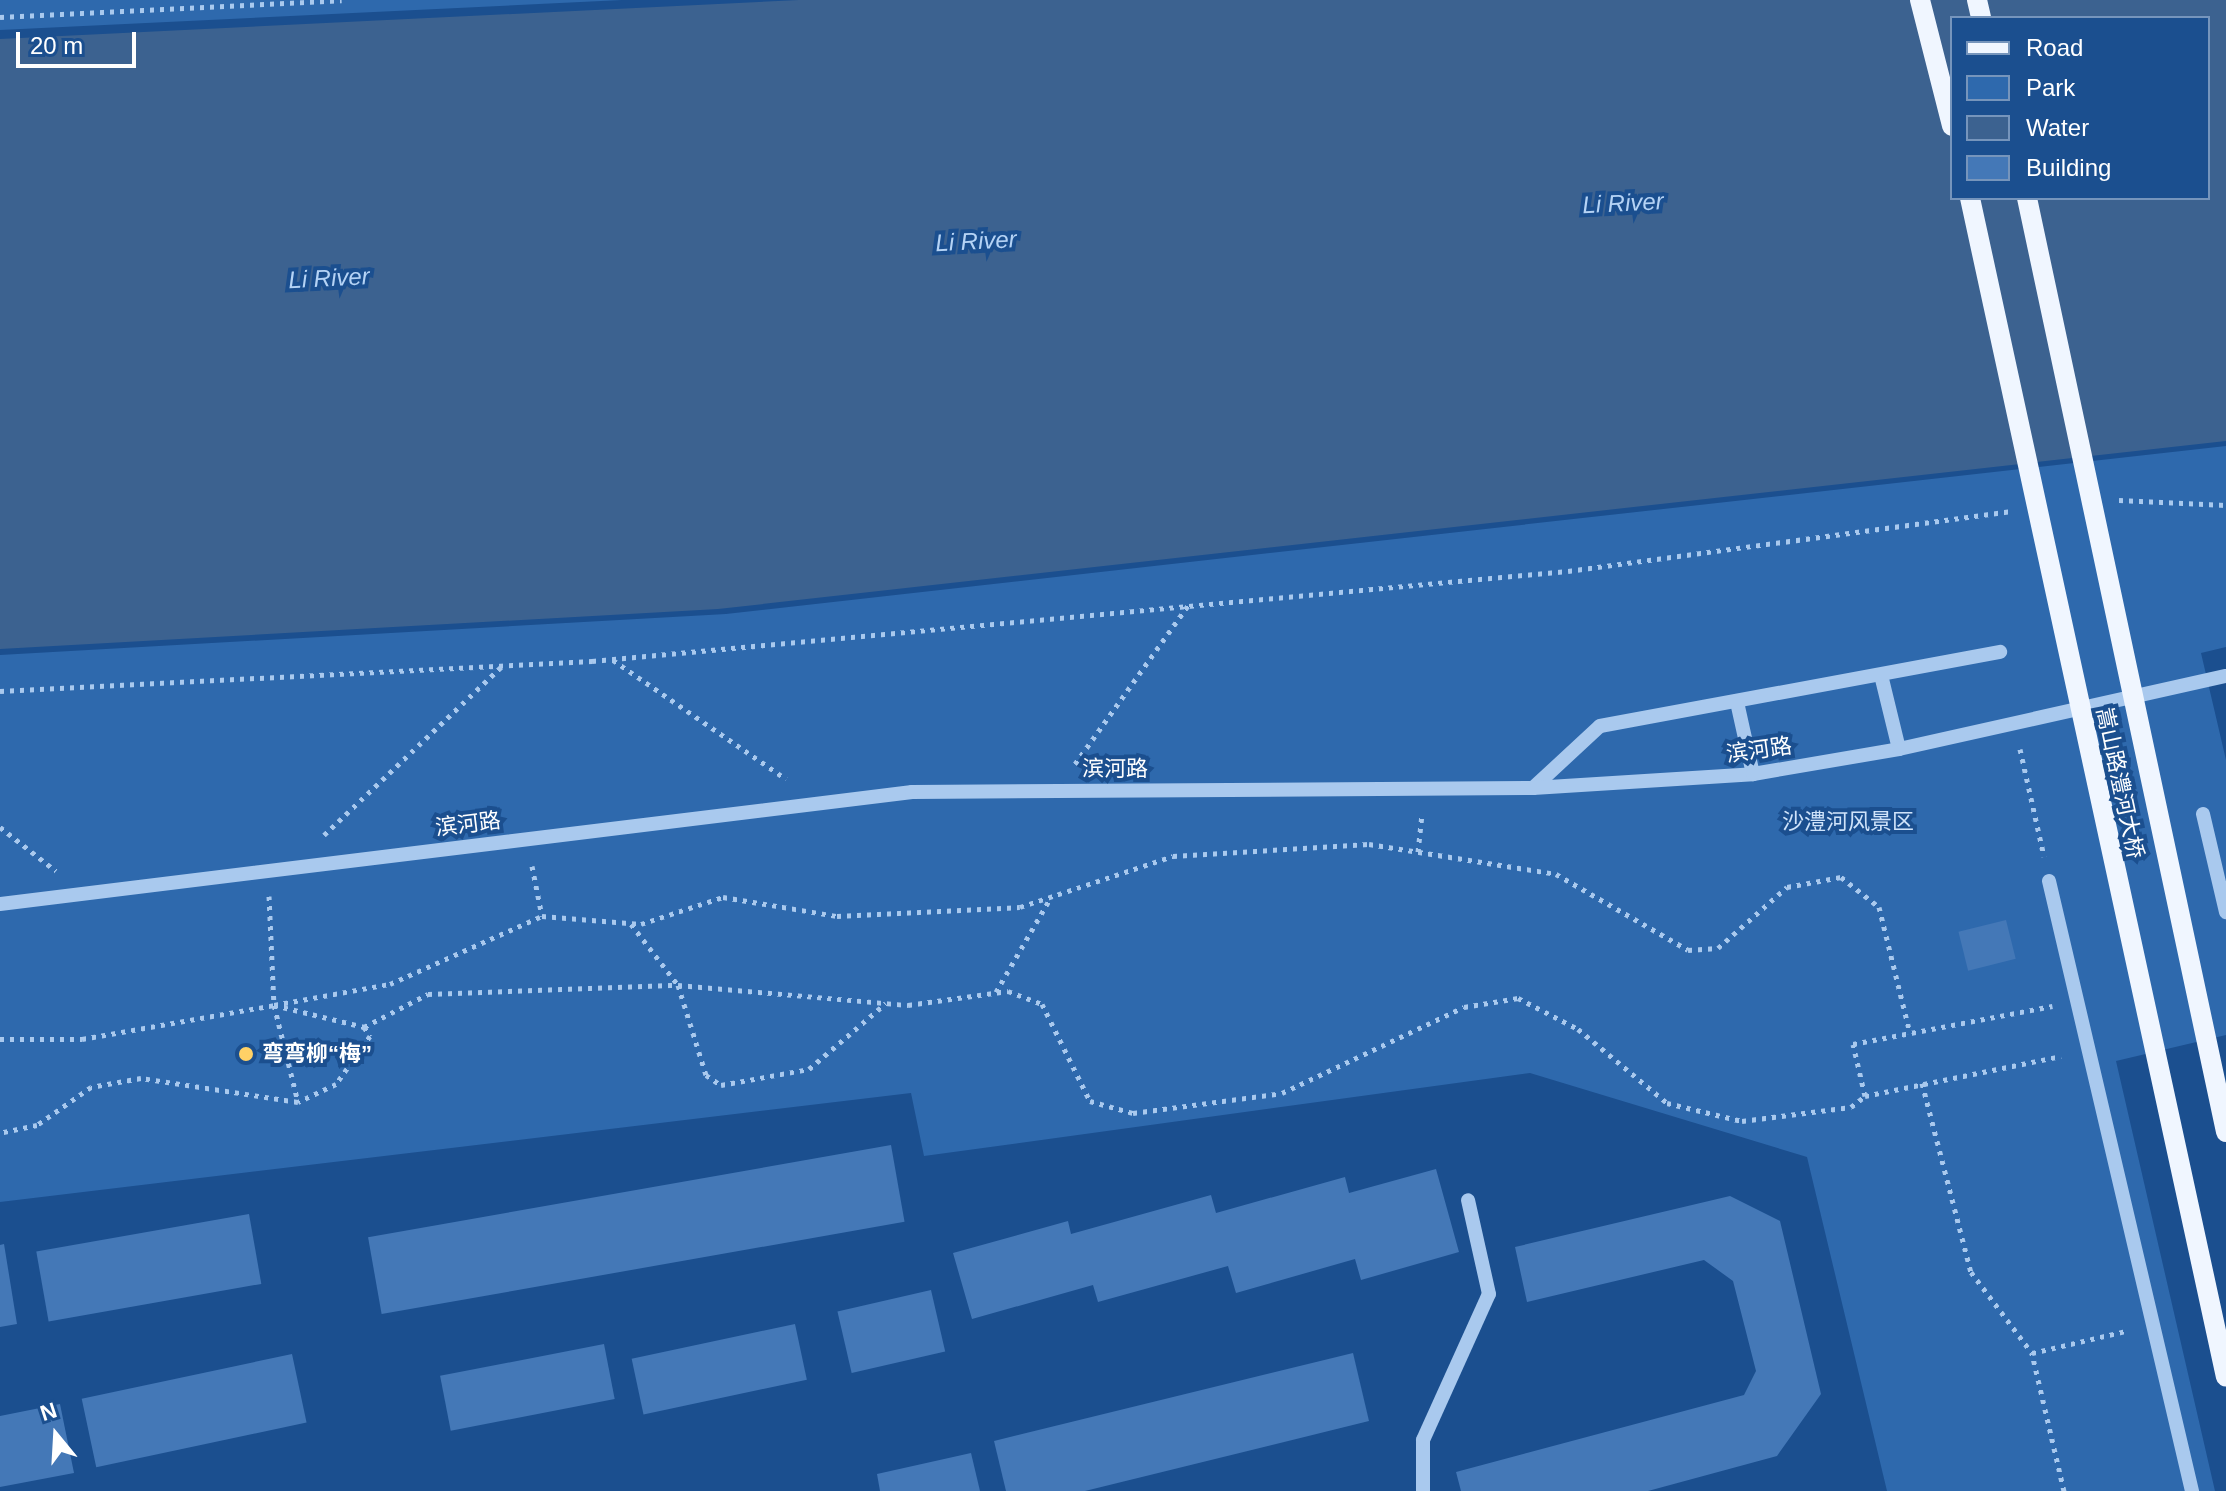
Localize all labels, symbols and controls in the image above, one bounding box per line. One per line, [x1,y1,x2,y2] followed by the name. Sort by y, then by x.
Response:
[20,16,140,66] scale bar
[1950,16,2210,200] legend
[30,32,83,59] text: 20 m
[2026,34,2083,61] text: Road
[2026,74,2075,101] text: Park
[2026,114,2089,141] text: Water
[2026,154,2111,181] text: Building
[1582,186,1664,220] water label: Li River
[935,224,1017,258] water label: Li River
[288,261,370,295] water label: Li River
[2091,705,2149,861] street label: 嵩山路澧河大桥
[1724,732,1794,768] street label: 滨河路
[1082,756,1148,782] street label: 滨河路
[434,807,502,841] street label: 滨河路
[1782,809,1914,835] park label: 沙澧河风景区
[262,1041,372,1067] place label: 弯弯柳“梅”
[237,1045,255,1063] marker: 弯弯柳“梅”
[16,1395,96,1475] north arrow
[37,1397,60,1426] text: N

